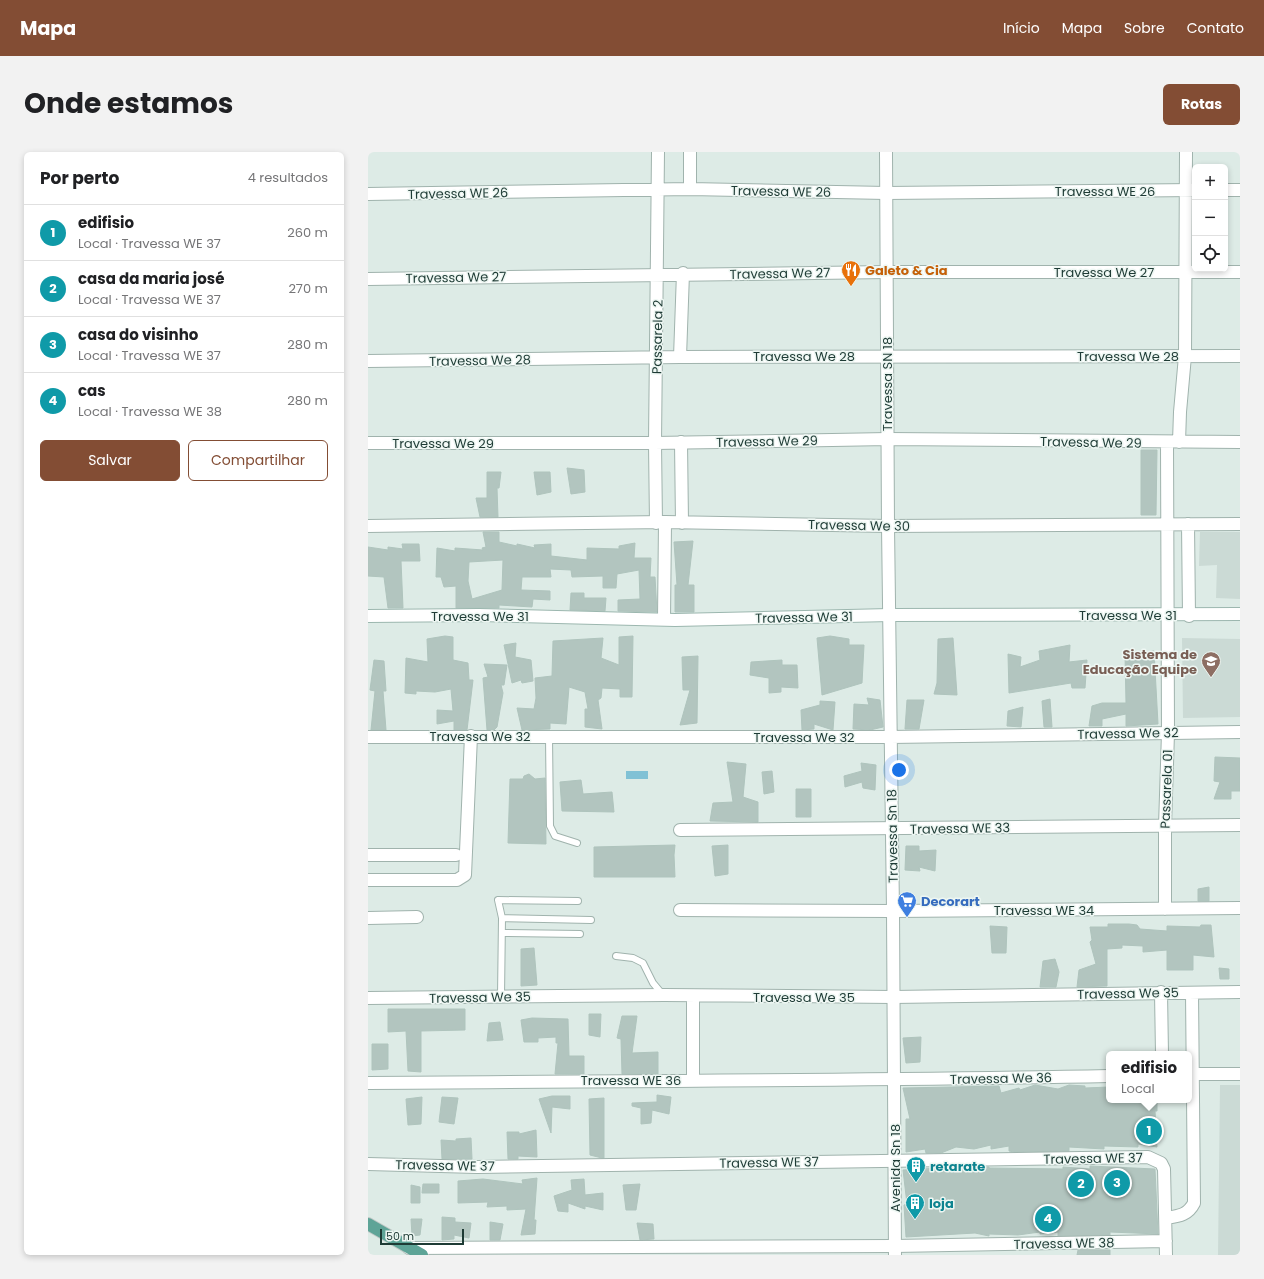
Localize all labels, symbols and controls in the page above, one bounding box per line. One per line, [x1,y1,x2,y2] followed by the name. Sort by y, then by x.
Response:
[20,15,76,42] text: Mapa
[1003,18,1040,38] text: Início
[1062,18,1102,38] text: Mapa
[1124,18,1165,38] text: Sobre
[1187,18,1244,38] text: Contato
[24,84,233,123] text: Onde estamos
[1163,84,1240,125] button: Rotas
[1192,164,1228,272] map controls
[1192,164,1228,200] button: +
[40,166,119,190] text: Por perto
[248,168,328,187] text: 4 resultados
[731,181,831,202] street label: Travessa WE 26
[1055,182,1155,201] street label: Travessa WE 26
[408,183,508,204] street label: Travessa WE 26
[1192,200,1228,236] button: −
[78,212,134,233] text: edifisio
[51,223,55,242] text: 1
[287,223,328,242] text: 260 m
[78,234,221,253] text: Local · Travessa WE 37
[1192,236,1228,272] button: locate
[840,259,862,287] restaurant icon: Galeto & Cia
[865,261,948,280] place label: Galeto & Cia
[730,263,830,284] street label: Travessa We 27
[1054,263,1154,282] street label: Travessa We 27
[406,267,506,288] street label: Travessa We 27
[78,268,224,289] text: casa da maria josé
[49,279,57,298] text: 2
[288,279,328,298] text: 270 m
[78,290,221,309] text: Local · Travessa WE 37
[647,300,668,374] street label: Passarela 2
[78,324,198,345] text: casa do visinho
[49,335,57,354] text: 3
[287,335,328,354] text: 280 m
[878,337,897,431] street label: Travessa SN 18
[78,346,221,365] text: Local · Travessa WE 37
[753,347,855,366] street label: Travessa We 28
[1077,347,1179,366] street label: Travessa We 28
[429,350,531,371] street label: Travessa We 28
[78,380,106,401] text: cas
[49,391,57,410] text: 4
[287,391,328,410] text: 280 m
[78,402,222,421] text: Local · Travessa WE 38
[716,431,818,452] street label: Travessa We 29
[1040,432,1142,453] street label: Travessa We 29
[392,434,494,453] street label: Travessa We 29
[40,440,180,481] button: Salvar
[188,440,328,481] button: Compartilhar
[808,515,910,536] street label: Travessa We 30
[1079,606,1177,625] street label: Travessa We 31
[431,607,529,626] street label: Travessa We 31
[755,607,853,628] street label: Travessa We 31
[1083,645,1197,679] place label: Sistema de Educação Equipe
[1200,650,1222,678] school or university icon: Sistema de Educação Equipe
[1077,723,1179,744] street label: Travessa We 32
[429,727,531,746] street label: Travessa We 32
[753,728,855,747] street label: Travessa We 32
[1156,749,1177,829] street label: Passarela 01
[889,760,909,780] your location
[882,789,903,883] street label: Travessa Sn 18
[910,818,1010,839] street label: Travessa WE 33
[896,890,918,918] supermarket icon: Decorart
[921,892,980,911] place label: Decorart
[994,901,1094,920] street label: Travessa WE 34
[1077,983,1179,1004] street label: Travessa We 35
[429,987,531,1008] street label: Travessa We 35
[753,988,855,1007] street label: Travessa We 35
[1106,1051,1192,1103] popup
[1121,1057,1177,1078] text: edifisio
[950,1068,1052,1089] street label: Travessa We 36
[581,1071,681,1090] street label: Travessa WE 36
[1121,1079,1155,1098] text: Local
[1136,1116,1162,1146] pin: 1
[886,1124,905,1212] street label: Avenida Sn 18
[1043,1148,1143,1169] street label: Travessa WE 37
[719,1152,819,1173] street label: Travessa WE 37
[395,1155,495,1176] street label: Travessa WE 37
[905,1155,927,1183] building icon: retarate
[930,1157,985,1176] place label: retarate
[1104,1168,1130,1198] pin: 3
[1068,1169,1094,1199] pin: 2
[904,1192,926,1220] building icon: loja
[929,1194,954,1213] place label: loja
[1035,1204,1061,1234] pin: 4
[380,1227,464,1246] scale bar
[386,1228,414,1244] text: 50 m
[1014,1233,1114,1254] street label: Travessa WE 38

